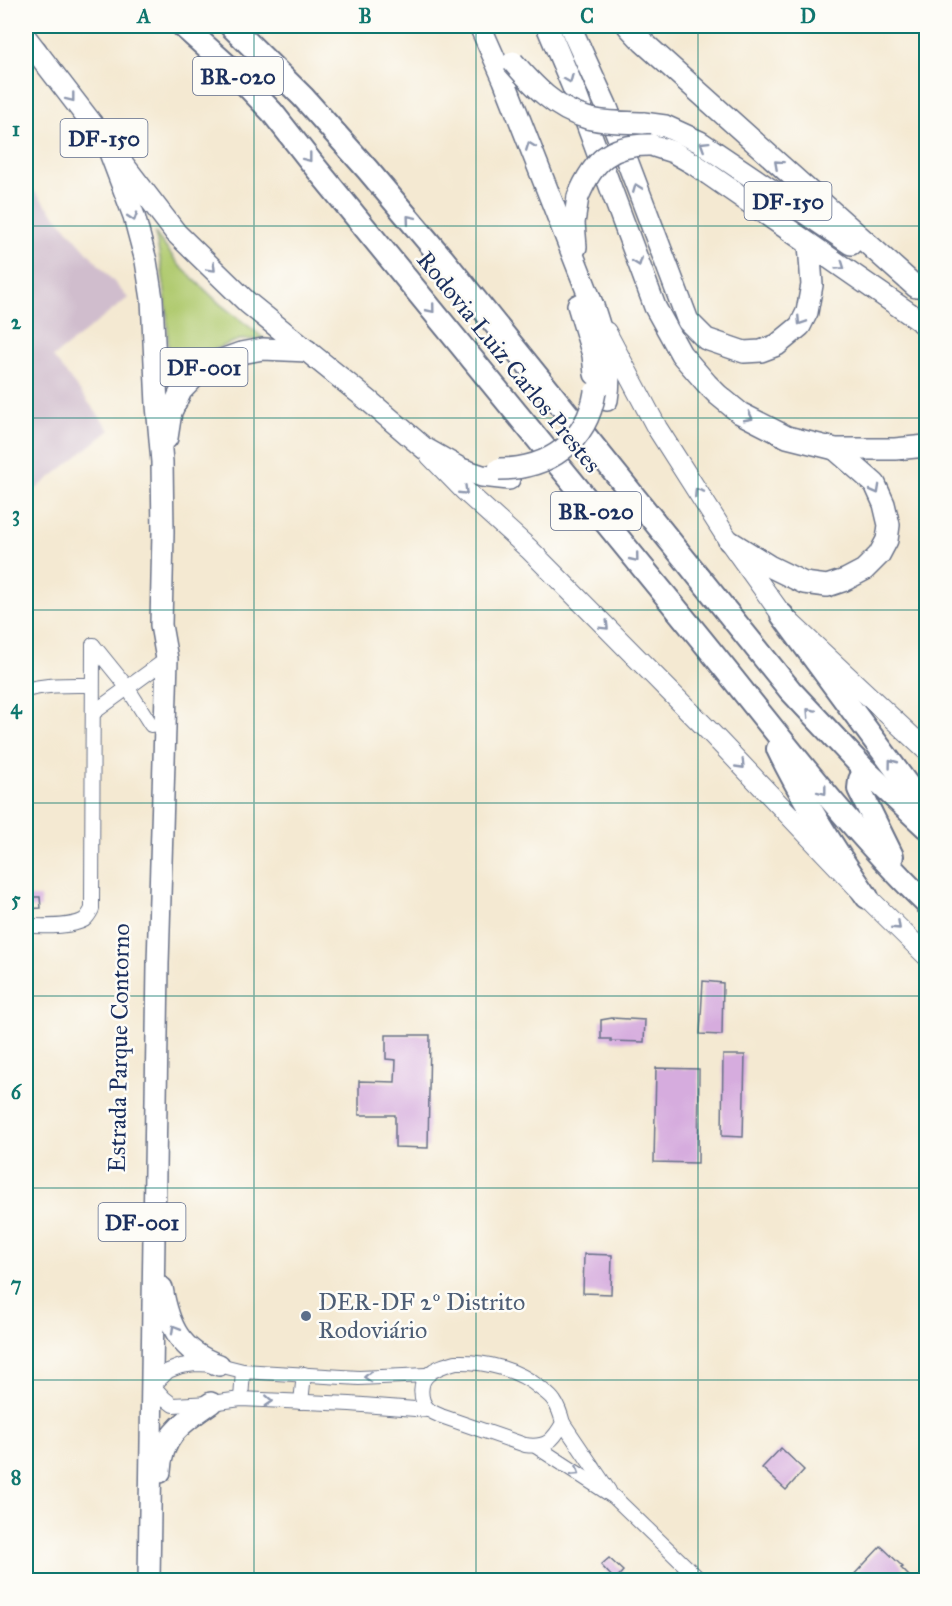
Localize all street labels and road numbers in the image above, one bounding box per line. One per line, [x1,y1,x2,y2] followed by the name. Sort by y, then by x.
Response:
[193,57,283,95] road number: BR-020
[60,119,148,157] road number: DF-150
[744,182,832,220] road number: DF-150
[410,245,608,479] street label: Rodovia Luiz Carlos Prestes
[160,348,248,386] road number: DF-001
[551,492,641,530] road number: BR-020
[102,923,136,1173] street label: Estrada Parque Contorno
[98,1203,186,1241] road number: DF-001

